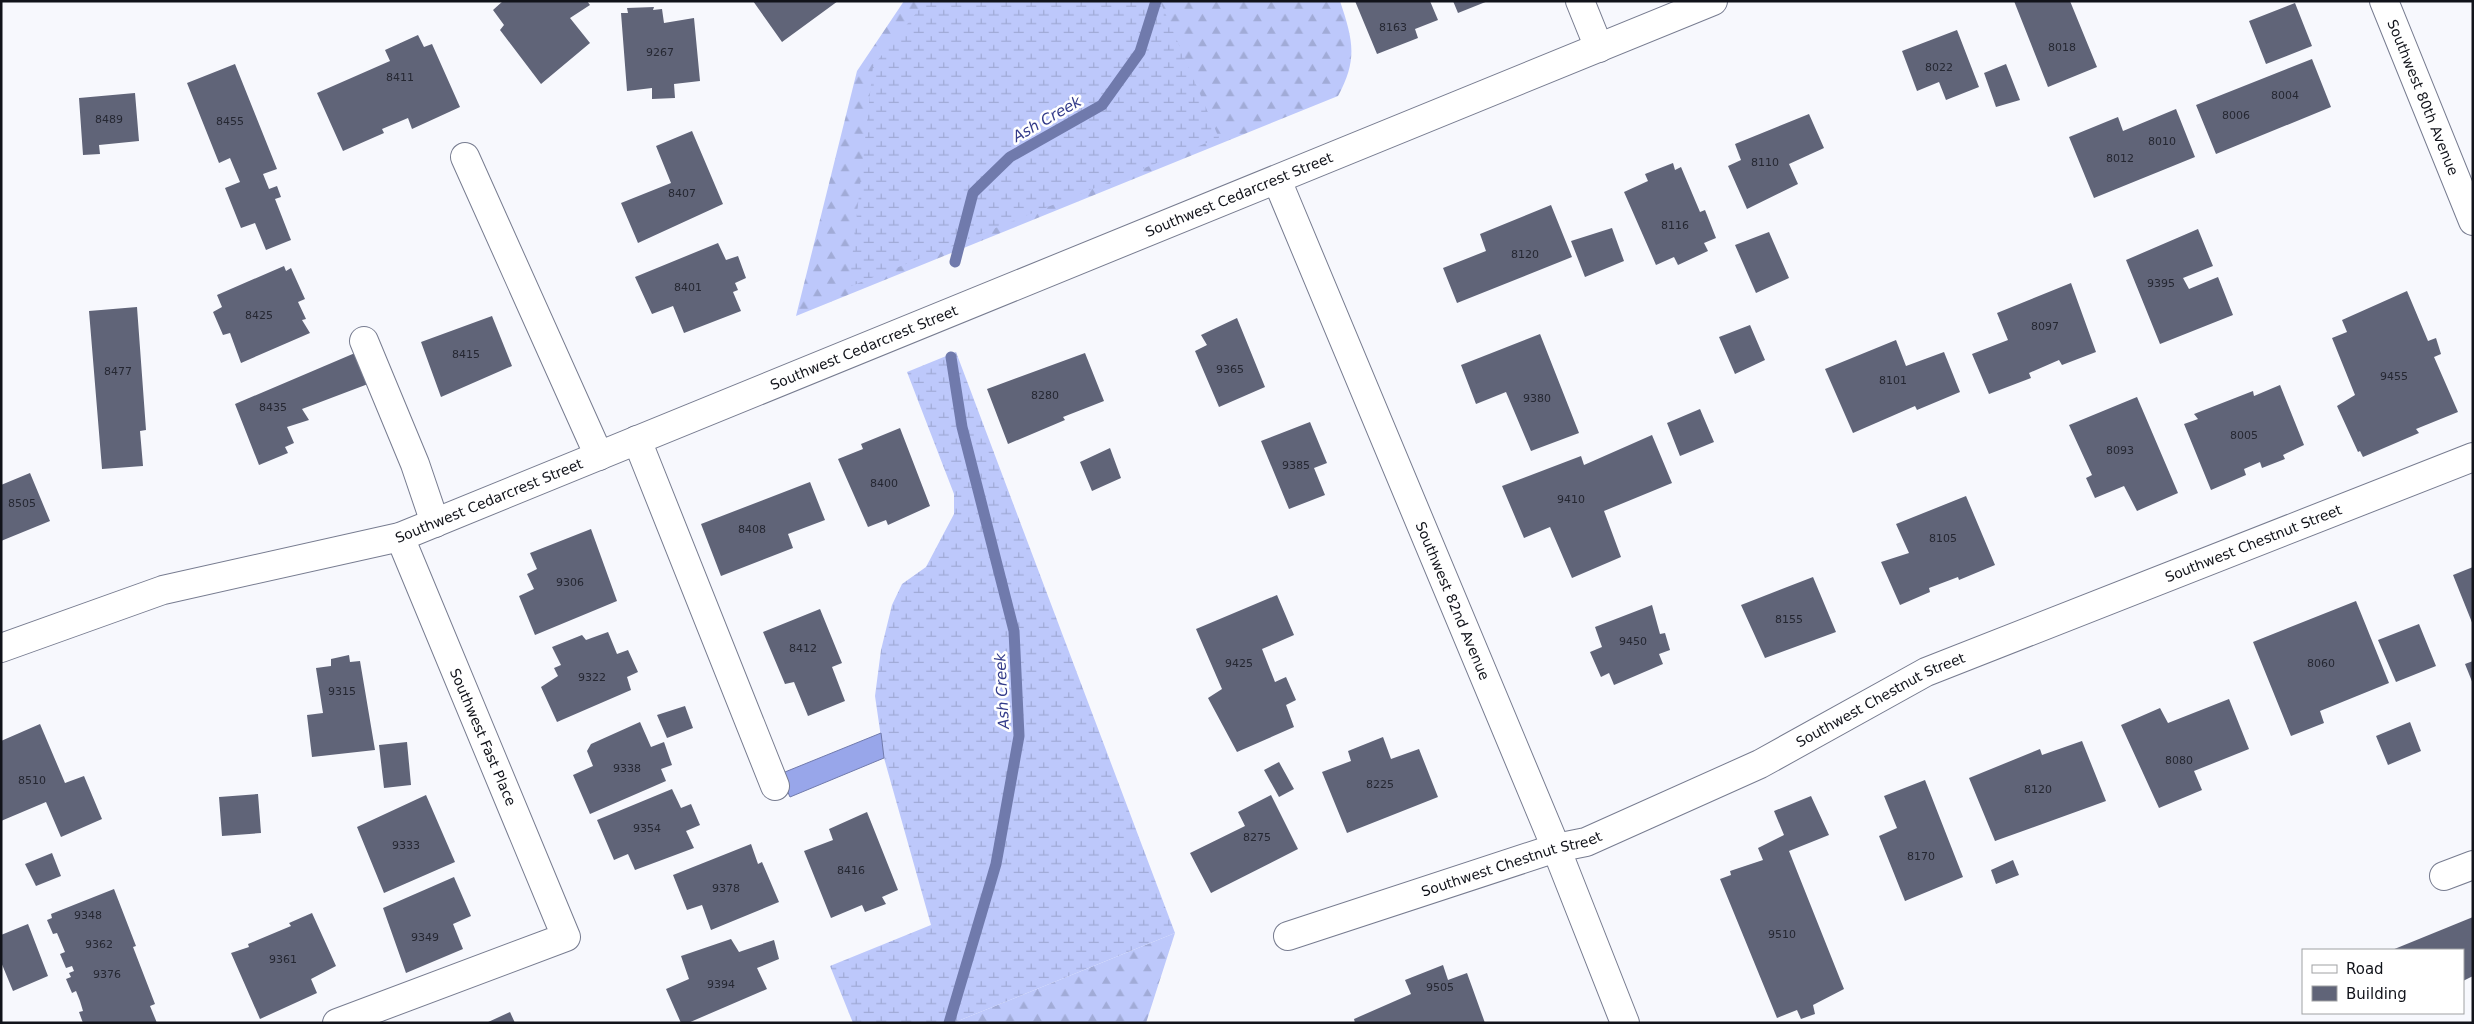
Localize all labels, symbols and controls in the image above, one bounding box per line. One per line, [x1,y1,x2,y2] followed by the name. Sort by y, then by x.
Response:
[2384,17,2462,178] street label: Southwest 80th Avenue
[1379,21,1407,34] house number: 8163
[2048,41,2076,54] house number: 8018
[646,46,674,59] house number: 9267
[1925,61,1953,74] house number: 8022
[386,71,414,84] house number: 8411
[2271,89,2299,102] house number: 8004
[1009,92,1086,146] water label: Ash Creek
[2222,109,2250,122] house number: 8006
[95,113,123,126] house number: 8489
[216,115,244,128] house number: 8455
[2148,135,2176,148] house number: 8010
[1143,149,1335,240] street label: Southwest Cedarcrest Street
[2106,152,2134,165] house number: 8012
[1751,156,1779,169] house number: 8110
[668,187,696,200] house number: 8407
[1661,219,1689,232] house number: 8116
[1511,248,1539,261] house number: 8120
[2147,277,2175,290] house number: 9395
[674,281,702,294] house number: 8401
[768,302,960,393] street label: Southwest Cedarcrest Street
[245,309,273,322] house number: 8425
[2031,320,2059,333] house number: 8097
[452,348,480,361] house number: 8415
[1216,363,1244,376] house number: 9365
[104,365,132,378] house number: 8477
[2380,370,2408,383] house number: 9455
[1879,374,1907,387] house number: 8101
[1031,389,1059,402] house number: 8280
[1523,392,1551,405] house number: 9380
[259,401,287,414] house number: 8435
[2230,429,2258,442] house number: 8005
[2106,444,2134,457] house number: 8093
[393,455,585,546] street label: Southwest Cedarcrest Street
[1282,459,1310,472] house number: 9385
[870,477,898,490] house number: 8400
[1557,493,1585,506] house number: 9410
[8,497,36,510] house number: 8505
[2163,501,2345,585] street label: Southwest Chestnut Street
[1413,519,1493,682] street label: Southwest 82nd Avenue
[738,523,766,536] house number: 8408
[1929,532,1957,545] house number: 8105
[556,576,584,589] house number: 9306
[1775,613,1803,626] house number: 8155
[1619,635,1647,648] house number: 9450
[789,642,817,655] house number: 8412
[1793,649,1968,750] street label: Southwest Chestnut Street
[991,651,1013,730] water label: Ash Creek
[1225,657,1253,670] house number: 9425
[2307,657,2335,670] house number: 8060
[447,666,519,808] street label: Southwest Fast Place
[578,671,606,684] house number: 9322
[328,685,356,698] house number: 9315
[2165,754,2193,767] house number: 8080
[613,762,641,775] house number: 9338
[18,774,46,787] house number: 8510
[1366,778,1394,791] house number: 8225
[2024,783,2052,796] house number: 8120
[633,822,661,835] house number: 9354
[1419,828,1605,900] street label: Southwest Chestnut Street
[1243,831,1271,844] house number: 8275
[392,839,420,852] house number: 9333
[1907,850,1935,863] house number: 8170
[837,864,865,877] house number: 8416
[712,882,740,895] house number: 9378
[74,909,102,922] house number: 9348
[1768,928,1796,941] house number: 9510
[411,931,439,944] house number: 9349
[85,938,113,951] house number: 9362
[2302,949,2464,1014] legend
[269,953,297,966] house number: 9361
[2346,960,2384,978] text: Road
[93,968,121,981] house number: 9376
[707,978,735,991] house number: 9394
[1426,981,1454,994] house number: 9505
[2346,985,2407,1003] text: Building

